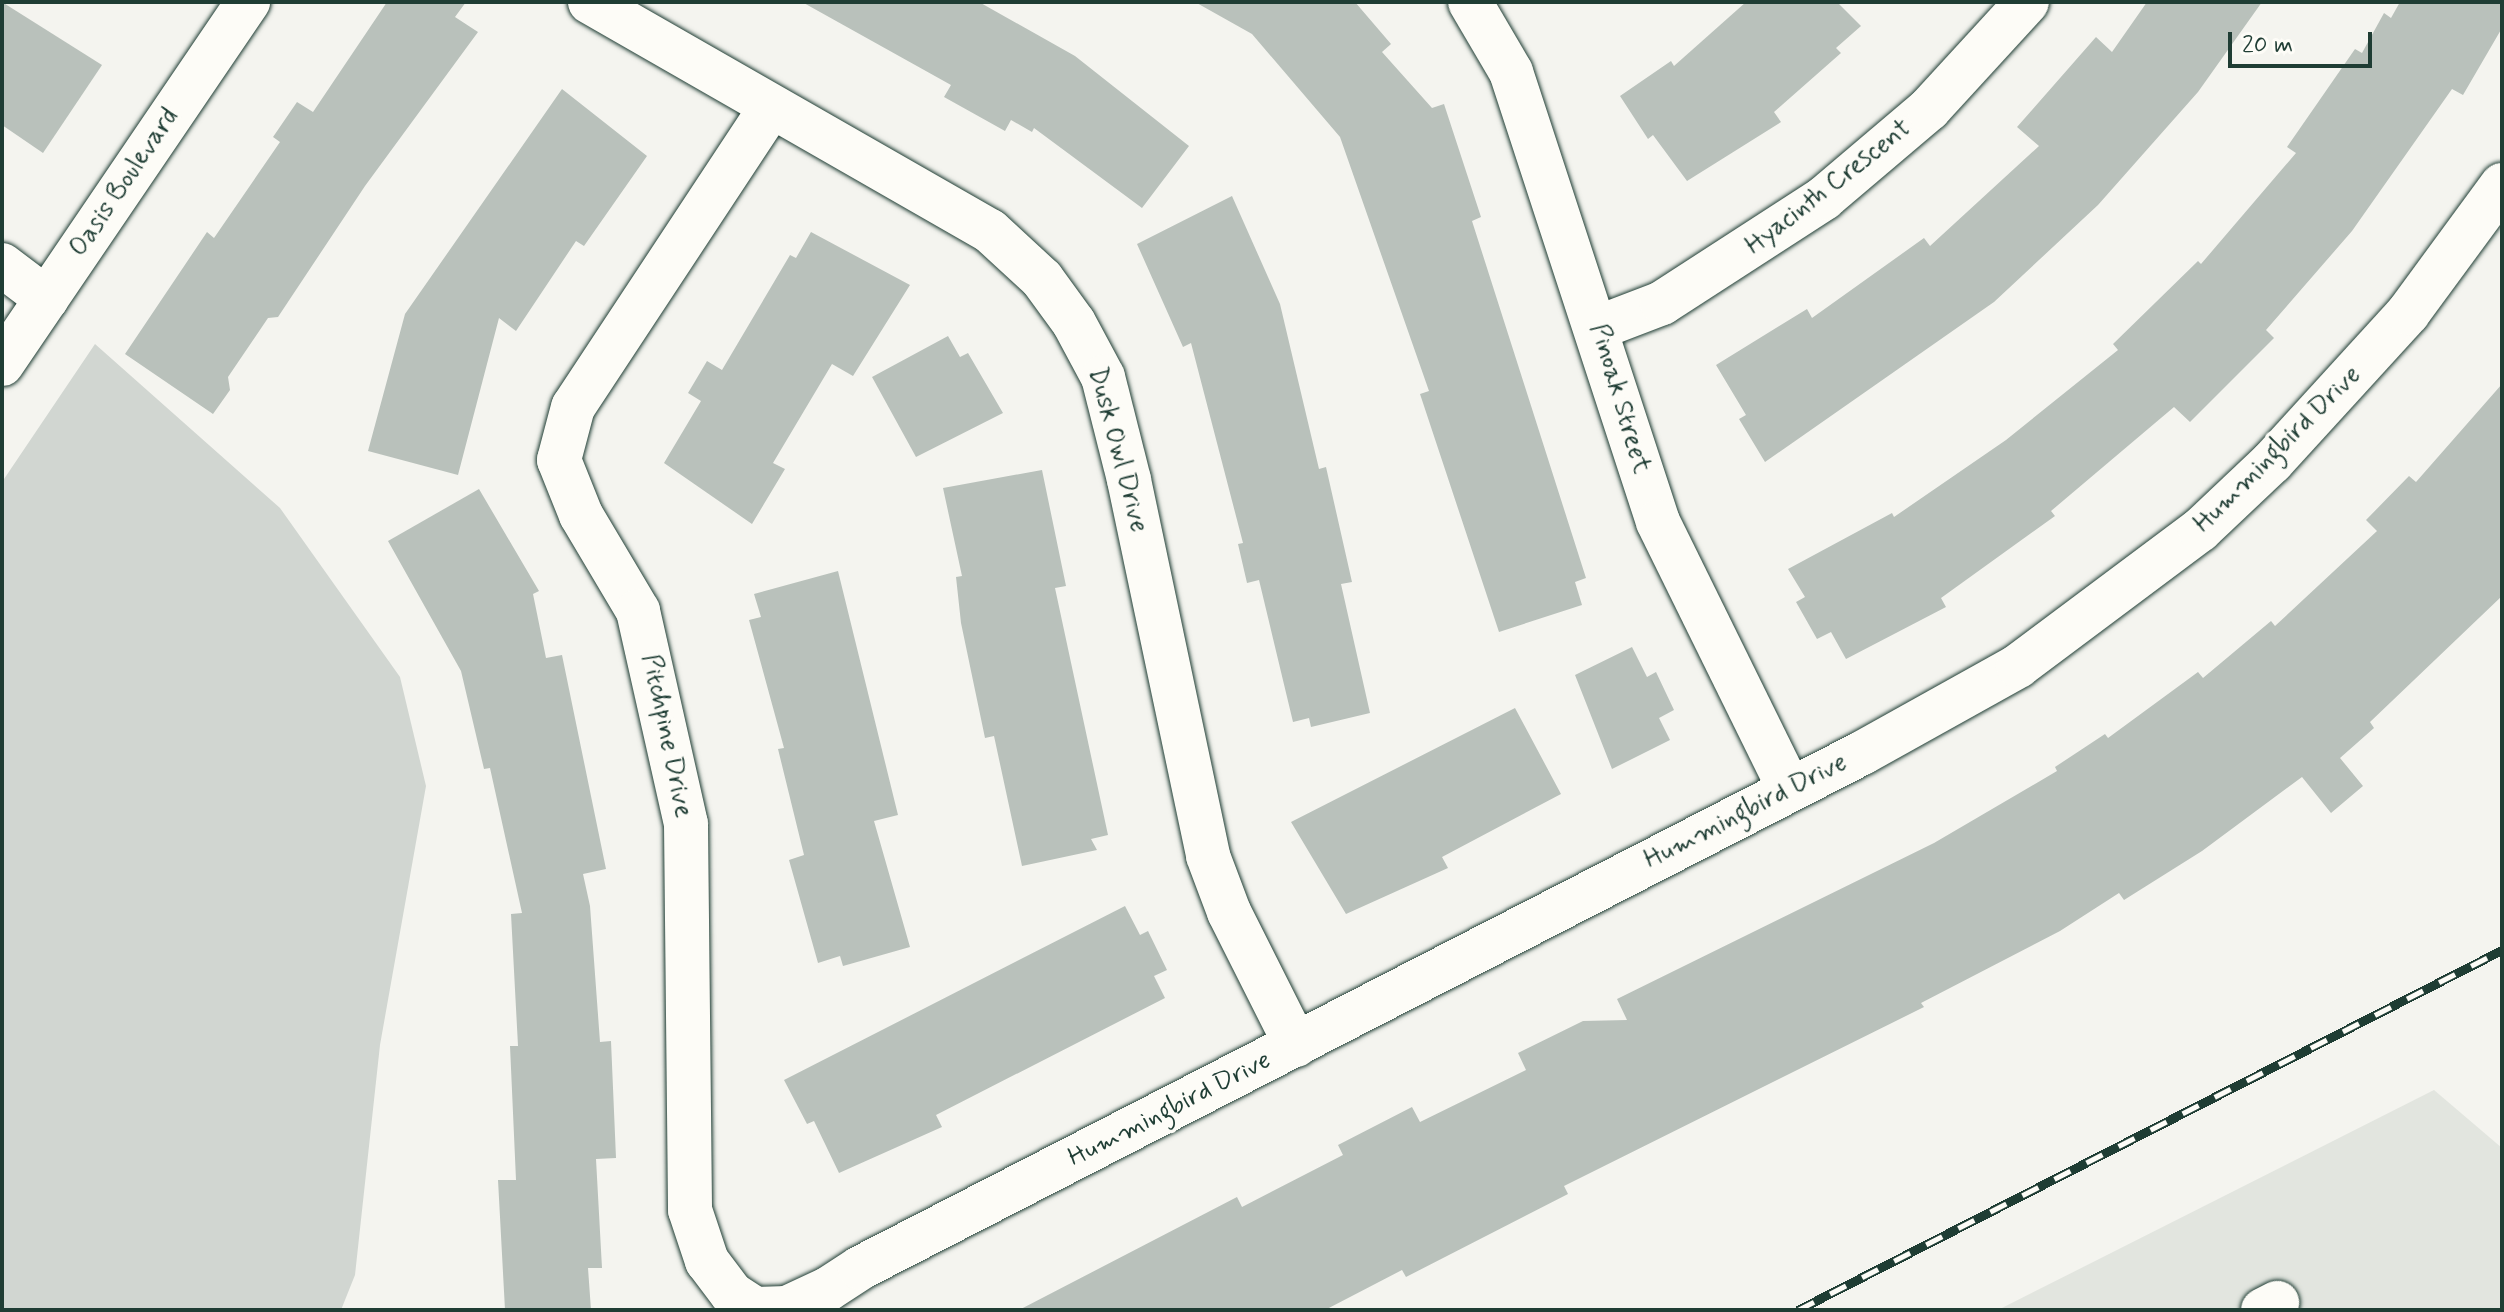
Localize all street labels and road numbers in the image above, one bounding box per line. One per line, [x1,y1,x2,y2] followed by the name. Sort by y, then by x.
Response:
[64,104,186,262] street label: Oasis Boulevard
[1740,114,1918,262] street label: Hyacinth Crescent
[1581,320,1657,478] street label: Pinoak Street
[2189,361,2367,539] street label: Hummingbird Drive
[1080,365,1154,535] street label: Dusk Owl Drive
[634,653,698,819] street label: Pitchpine Drive
[1640,748,1852,876] street label: Hummingbird Drive
[1064,1046,1276,1174] street label: Hummingbird Drive

